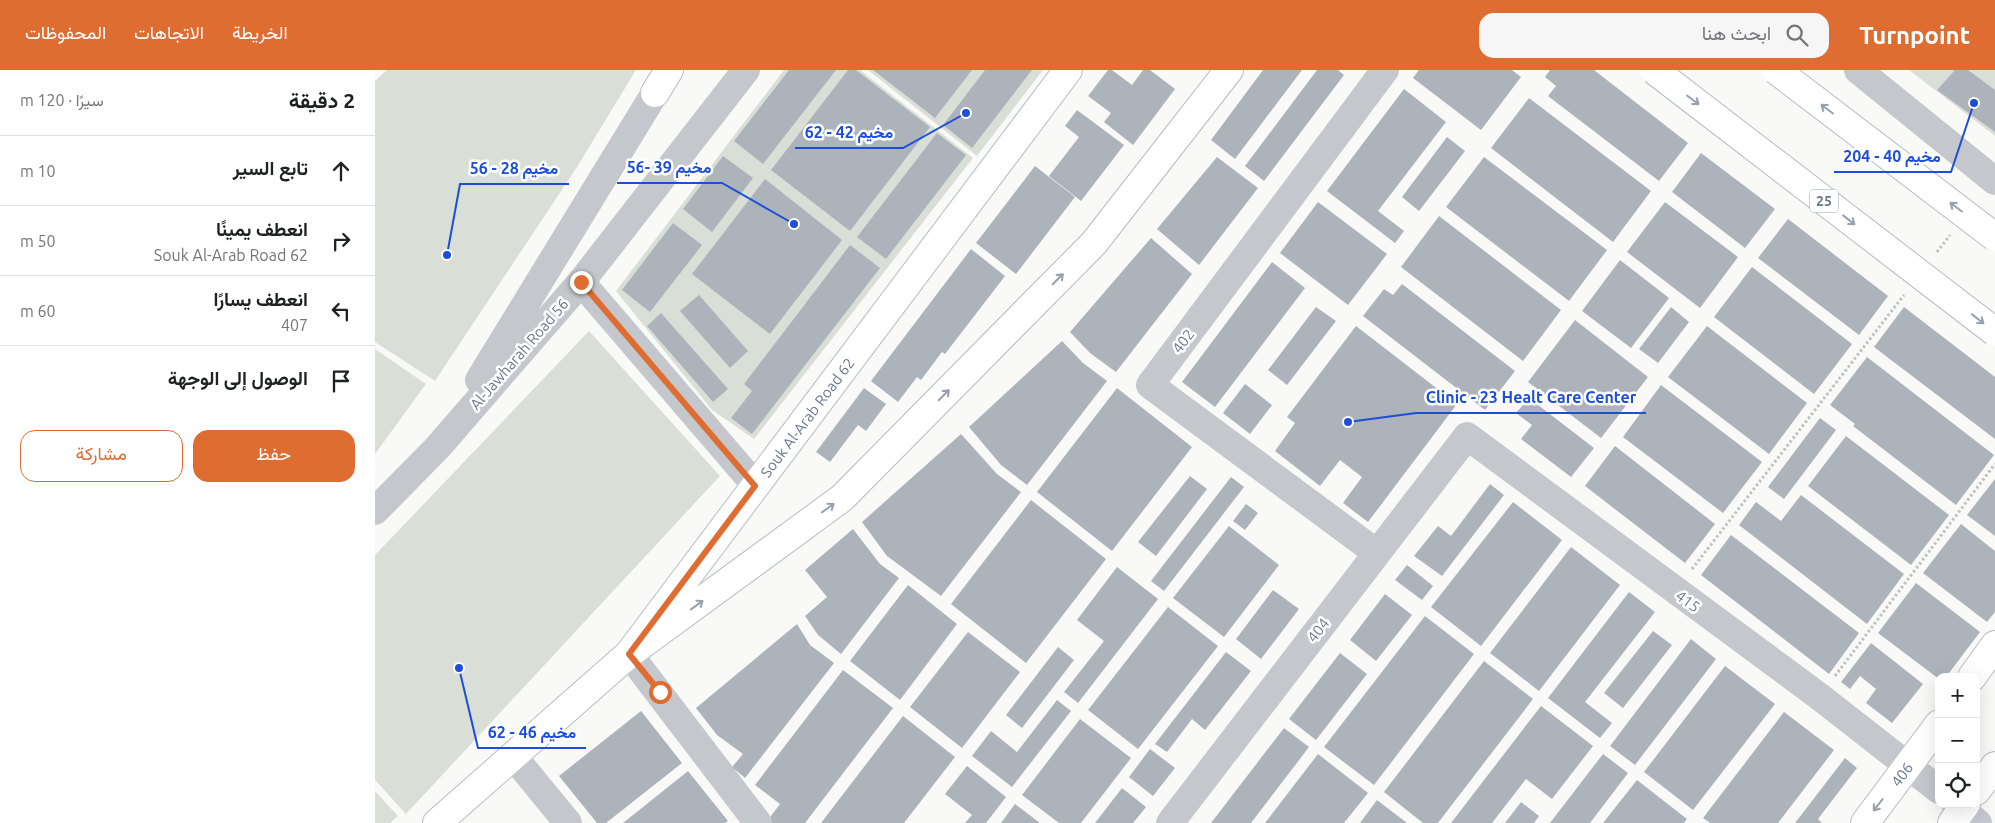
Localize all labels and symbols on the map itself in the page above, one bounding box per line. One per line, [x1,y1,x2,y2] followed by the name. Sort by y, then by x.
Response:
[1686,94,1699,105] one-way arrow
[1821,103,1834,114] one-way arrow
[795,117,903,148] callout: مخيم 42 - 62
[805,123,894,143] text: مخيم 42 - 62
[1834,141,1951,172] callout: مخيم 40 - 204
[1843,147,1941,167] text: مخيم 40 - 204
[617,152,722,183] callout: مخيم 39 -56
[460,153,569,184] callout: مخيم 28 - 56
[627,158,712,178] text: مخيم 39 -56
[470,159,559,179] text: مخيم 28 - 56
[1810,190,1838,212] road number: 25
[1949,202,1963,212] one-way arrow
[1842,215,1856,225] one-way arrow
[570,271,593,294] route end
[1052,273,1064,285] one-way arrow
[466,295,572,413] street label: Al-Jawharah Road 56
[1971,314,1985,324] one-way arrow
[1169,326,1197,356] street label: 402
[757,354,857,480] street label: Souk Al-Arab Road 62
[1416,382,1646,413] callout: Clinic - 23 Healt Care Center
[1426,388,1637,406] text: Clinic - 23 Healt Care Center
[938,389,950,401] one-way arrow
[821,503,835,513] one-way arrow
[1673,587,1703,615] street label: 415
[690,599,703,610] one-way arrow
[1303,615,1333,645] street label: 404
[649,681,672,704] route start
[478,717,586,748] callout: مخيم 46 - 62
[488,723,577,743] text: مخيم 46 - 62
[1887,759,1916,789] street label: 406
[1873,798,1884,811] one-way arrow

